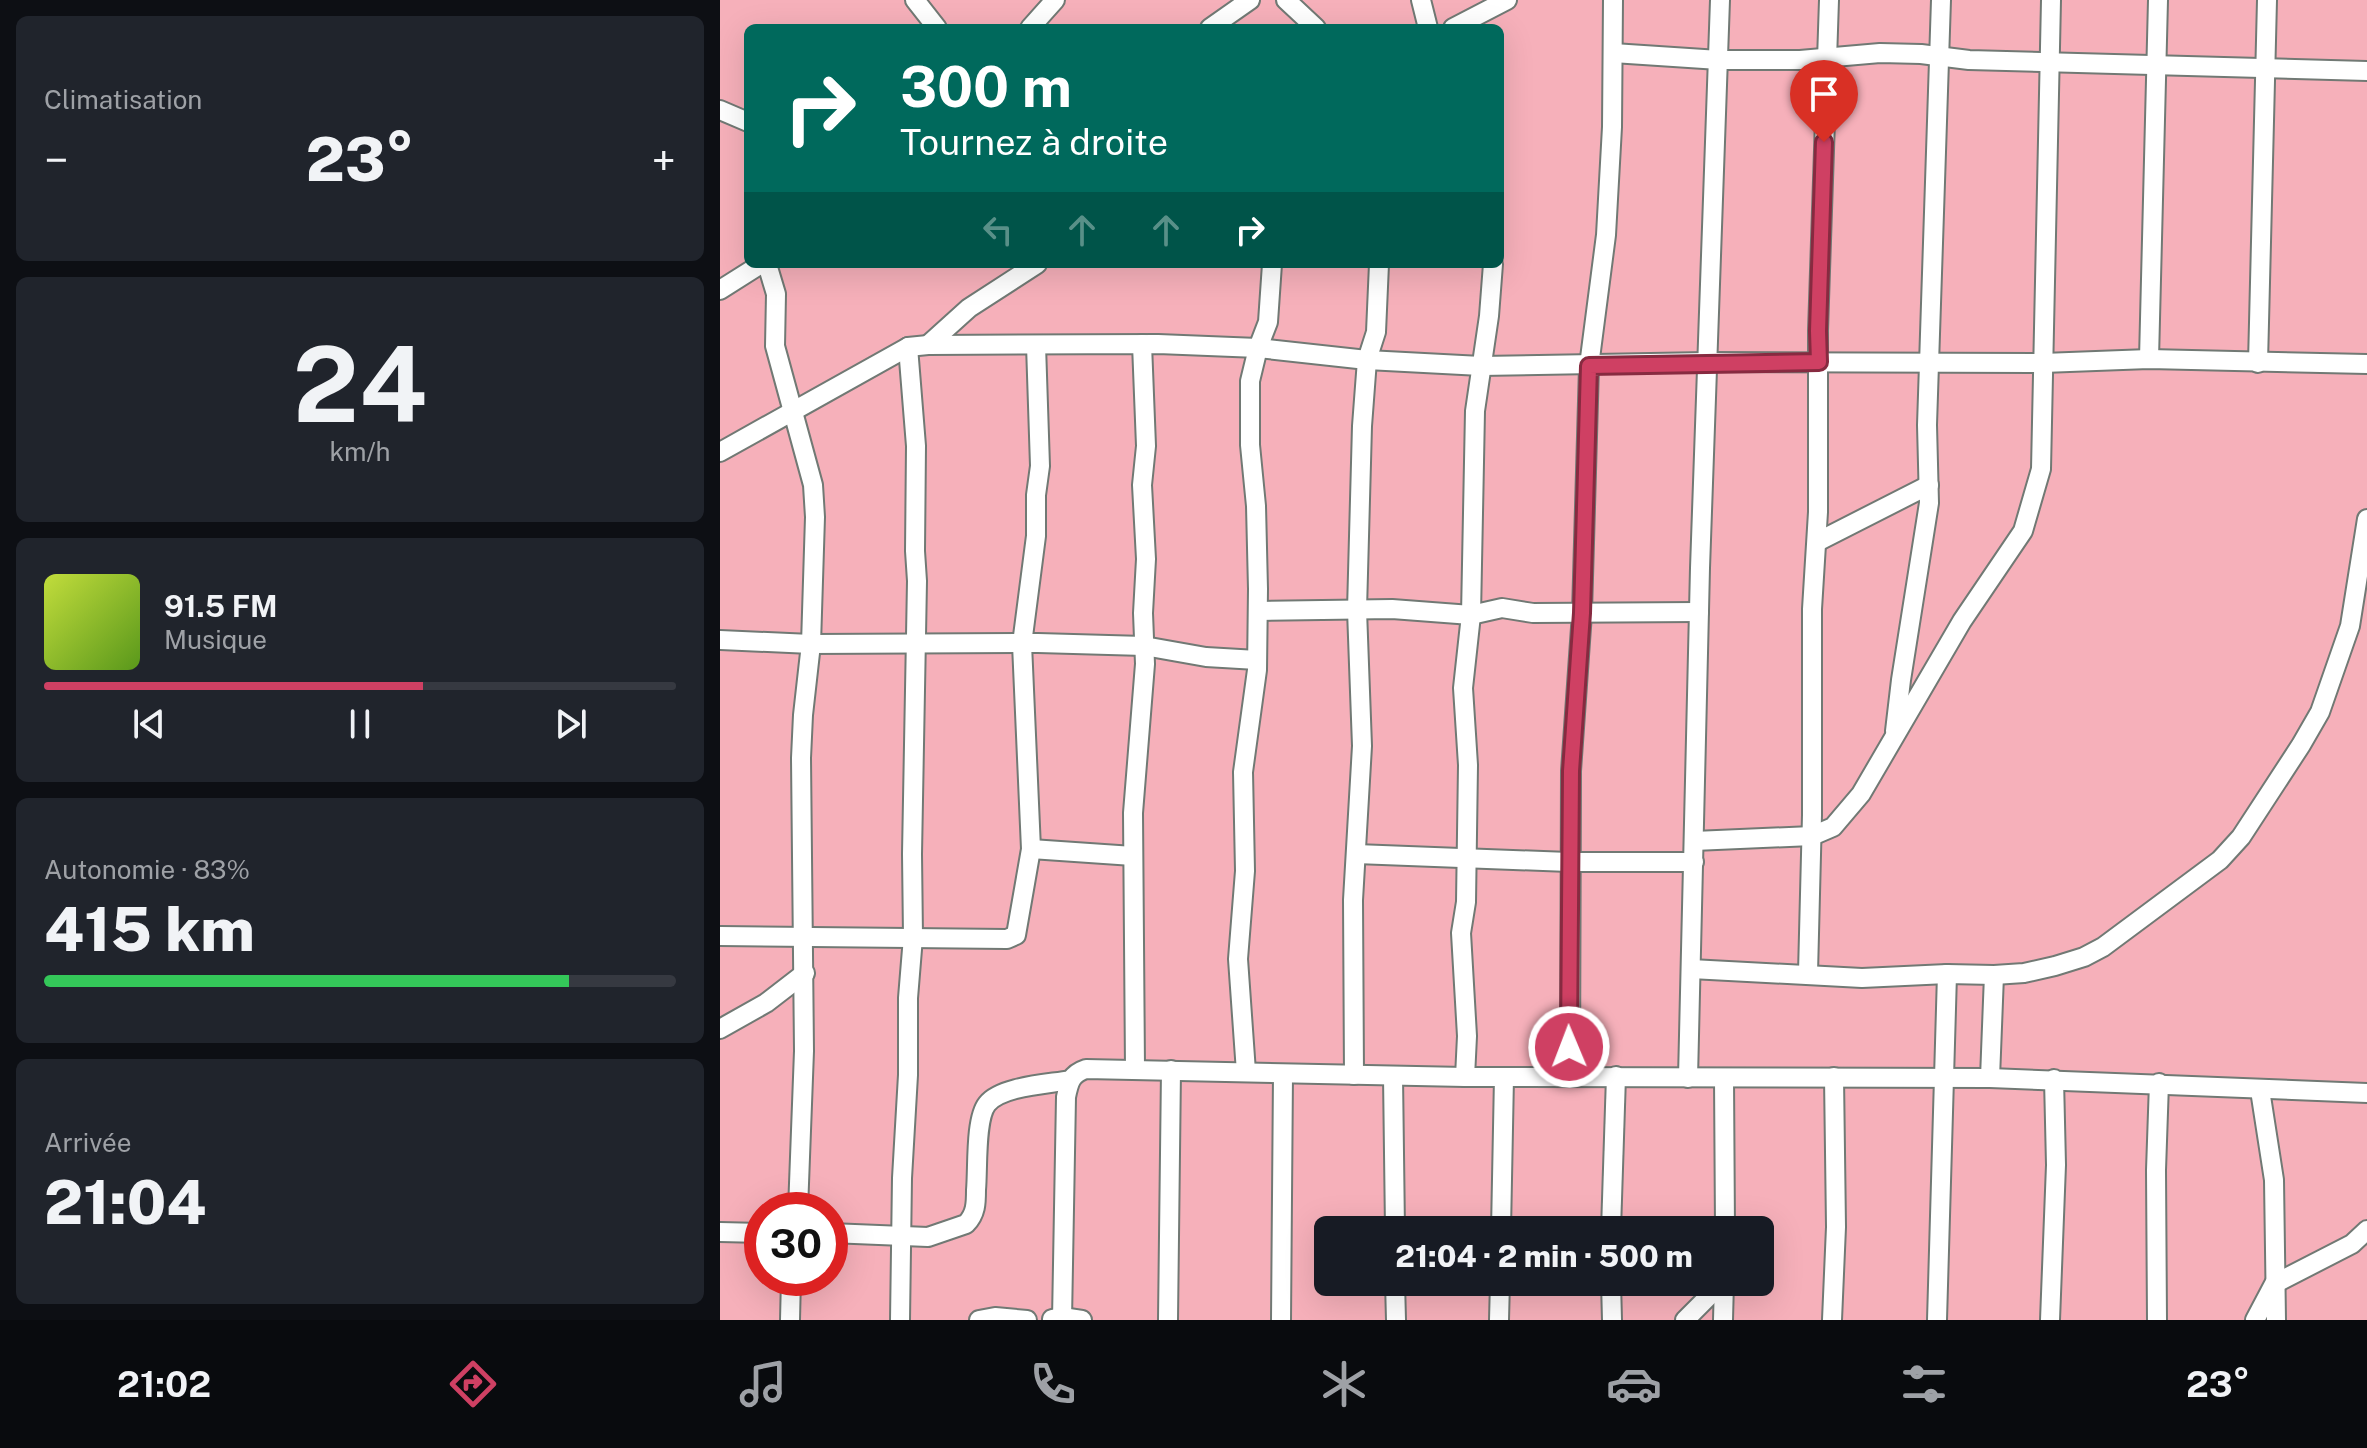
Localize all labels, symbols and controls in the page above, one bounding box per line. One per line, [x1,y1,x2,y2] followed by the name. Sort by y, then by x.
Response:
[900,54,1072,120] text: 300 m
[768,56,872,160] icon: right
[1790,60,1858,142] pin
[1802,72,1846,116] icon: arrive
[44,84,202,115] text: Climatisation
[900,121,1168,163] text: Tournez à droite
[306,124,414,195] text: 23°
[44,134,68,186] text: −
[652,134,676,186] text: +
[976,208,1020,252] icon: left
[1060,208,1104,252] icon: ahead
[1144,208,1188,252] icon: ahead
[1228,208,1272,252] icon: right
[293,323,427,445] text: 24
[329,436,391,467] text: km/h
[164,588,278,624] text: 91.5 FM
[164,624,267,655] text: Musique
[127,702,171,746] icon: previous
[338,702,382,746] icon: pause
[549,702,593,746] icon: next
[44,854,250,885] text: Autonomie · 83%
[44,894,255,965] text: 415 km
[1527,1005,1611,1089] position arrow
[44,1127,132,1158] text: Arrivée
[44,1167,206,1238] text: 21:04
[744,1192,848,1296] speed limit sign: 30
[1395,1238,1693,1274] text: 21:04 · 2 min · 500 m
[445,1356,501,1412] icon: directions
[735,1356,791,1412] icon: music
[1025,1356,1081,1412] icon: phone
[1316,1356,1372,1412] icon: climate
[1606,1356,1662,1412] icon: car
[1896,1356,1952,1412] icon: filters
[117,1363,211,1405] text: 21:02
[2186,1363,2250,1405] text: 23°

